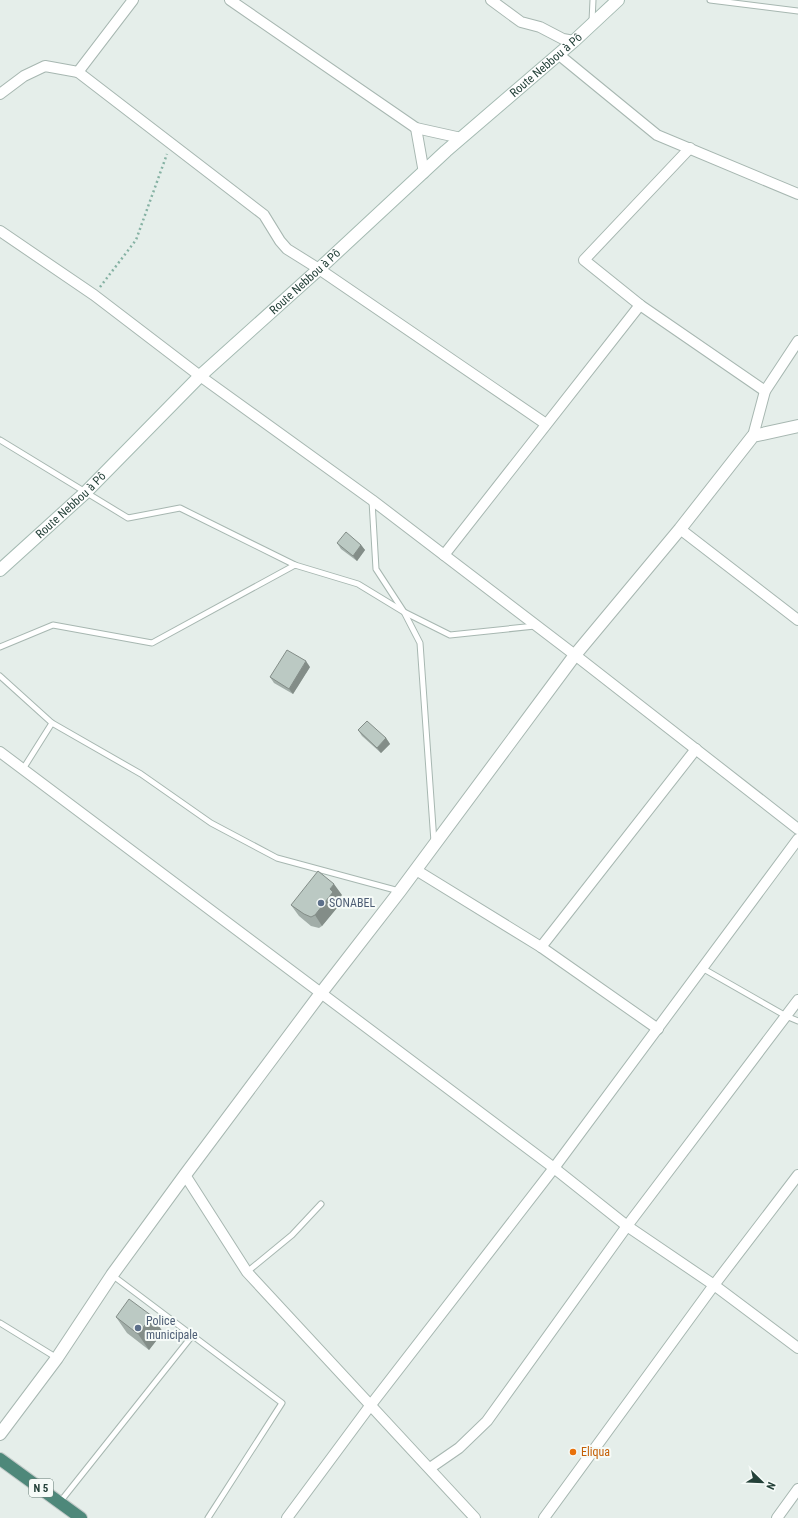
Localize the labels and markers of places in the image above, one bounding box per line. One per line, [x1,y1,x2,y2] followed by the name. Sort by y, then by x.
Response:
[329,896,375,910] place label: SONABEL
[316,898,326,908] marker: SONABEL
[146,1314,198,1342] place label: Police municipale
[133,1323,143,1333] marker: Police municipale
[581,1445,610,1459] place label: Eliqua
[568,1447,578,1457] marker: Eliqua

